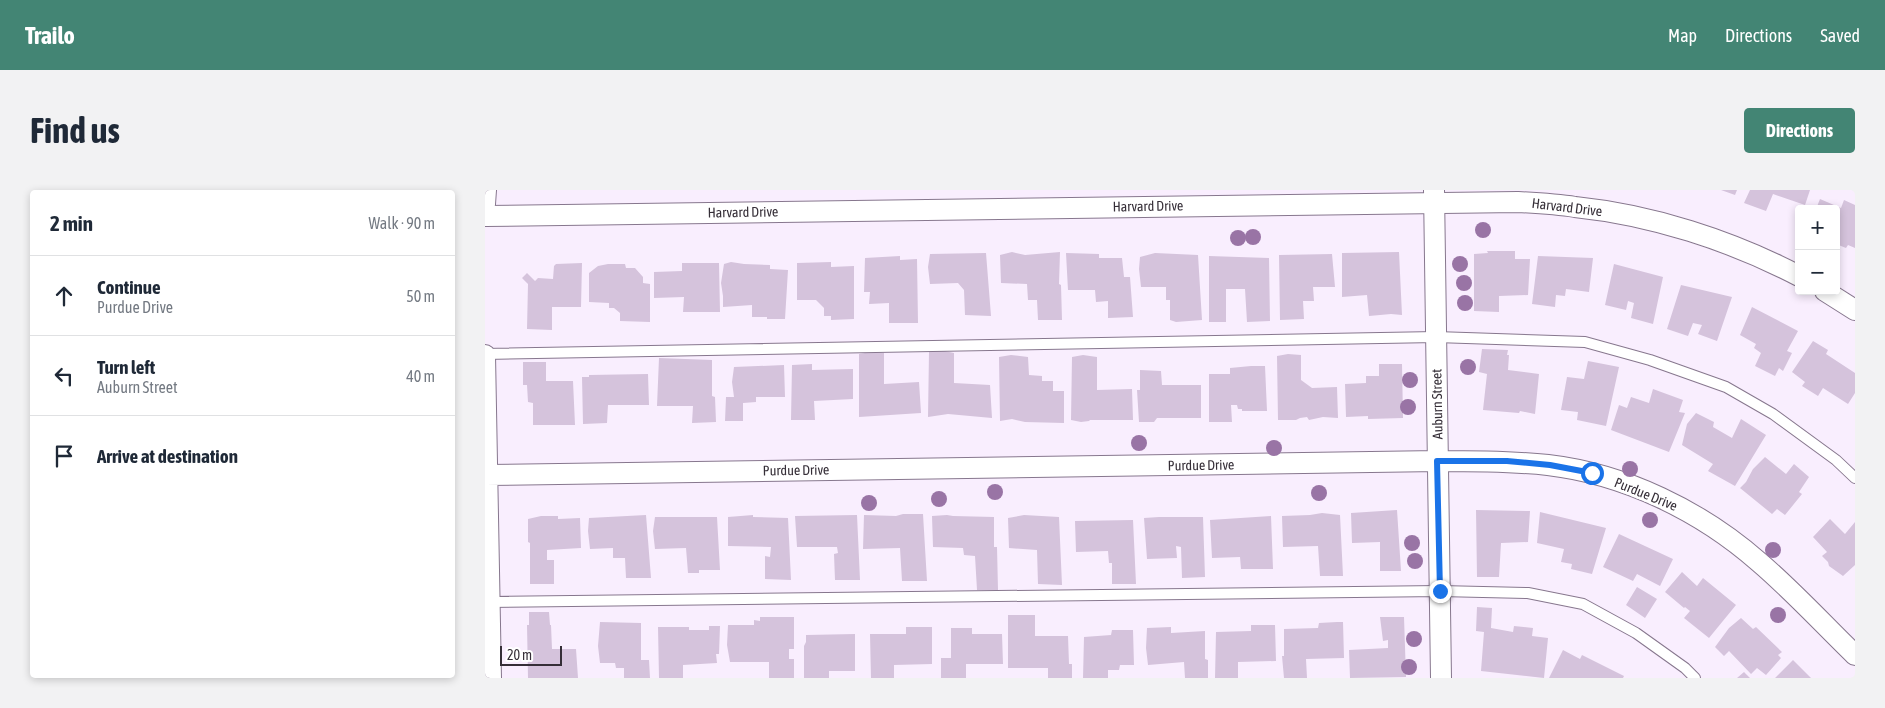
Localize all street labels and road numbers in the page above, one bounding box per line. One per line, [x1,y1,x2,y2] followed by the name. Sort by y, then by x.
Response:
[1531,195,1603,219] street label: Harvard Drive
[1112,197,1184,215] street label: Harvard Drive
[707,203,779,221] street label: Harvard Drive
[1428,369,1446,439] street label: Auburn Street
[1168,456,1234,474] street label: Purdue Drive
[763,461,829,479] street label: Purdue Drive
[1612,474,1680,514] street label: Purdue Drive

